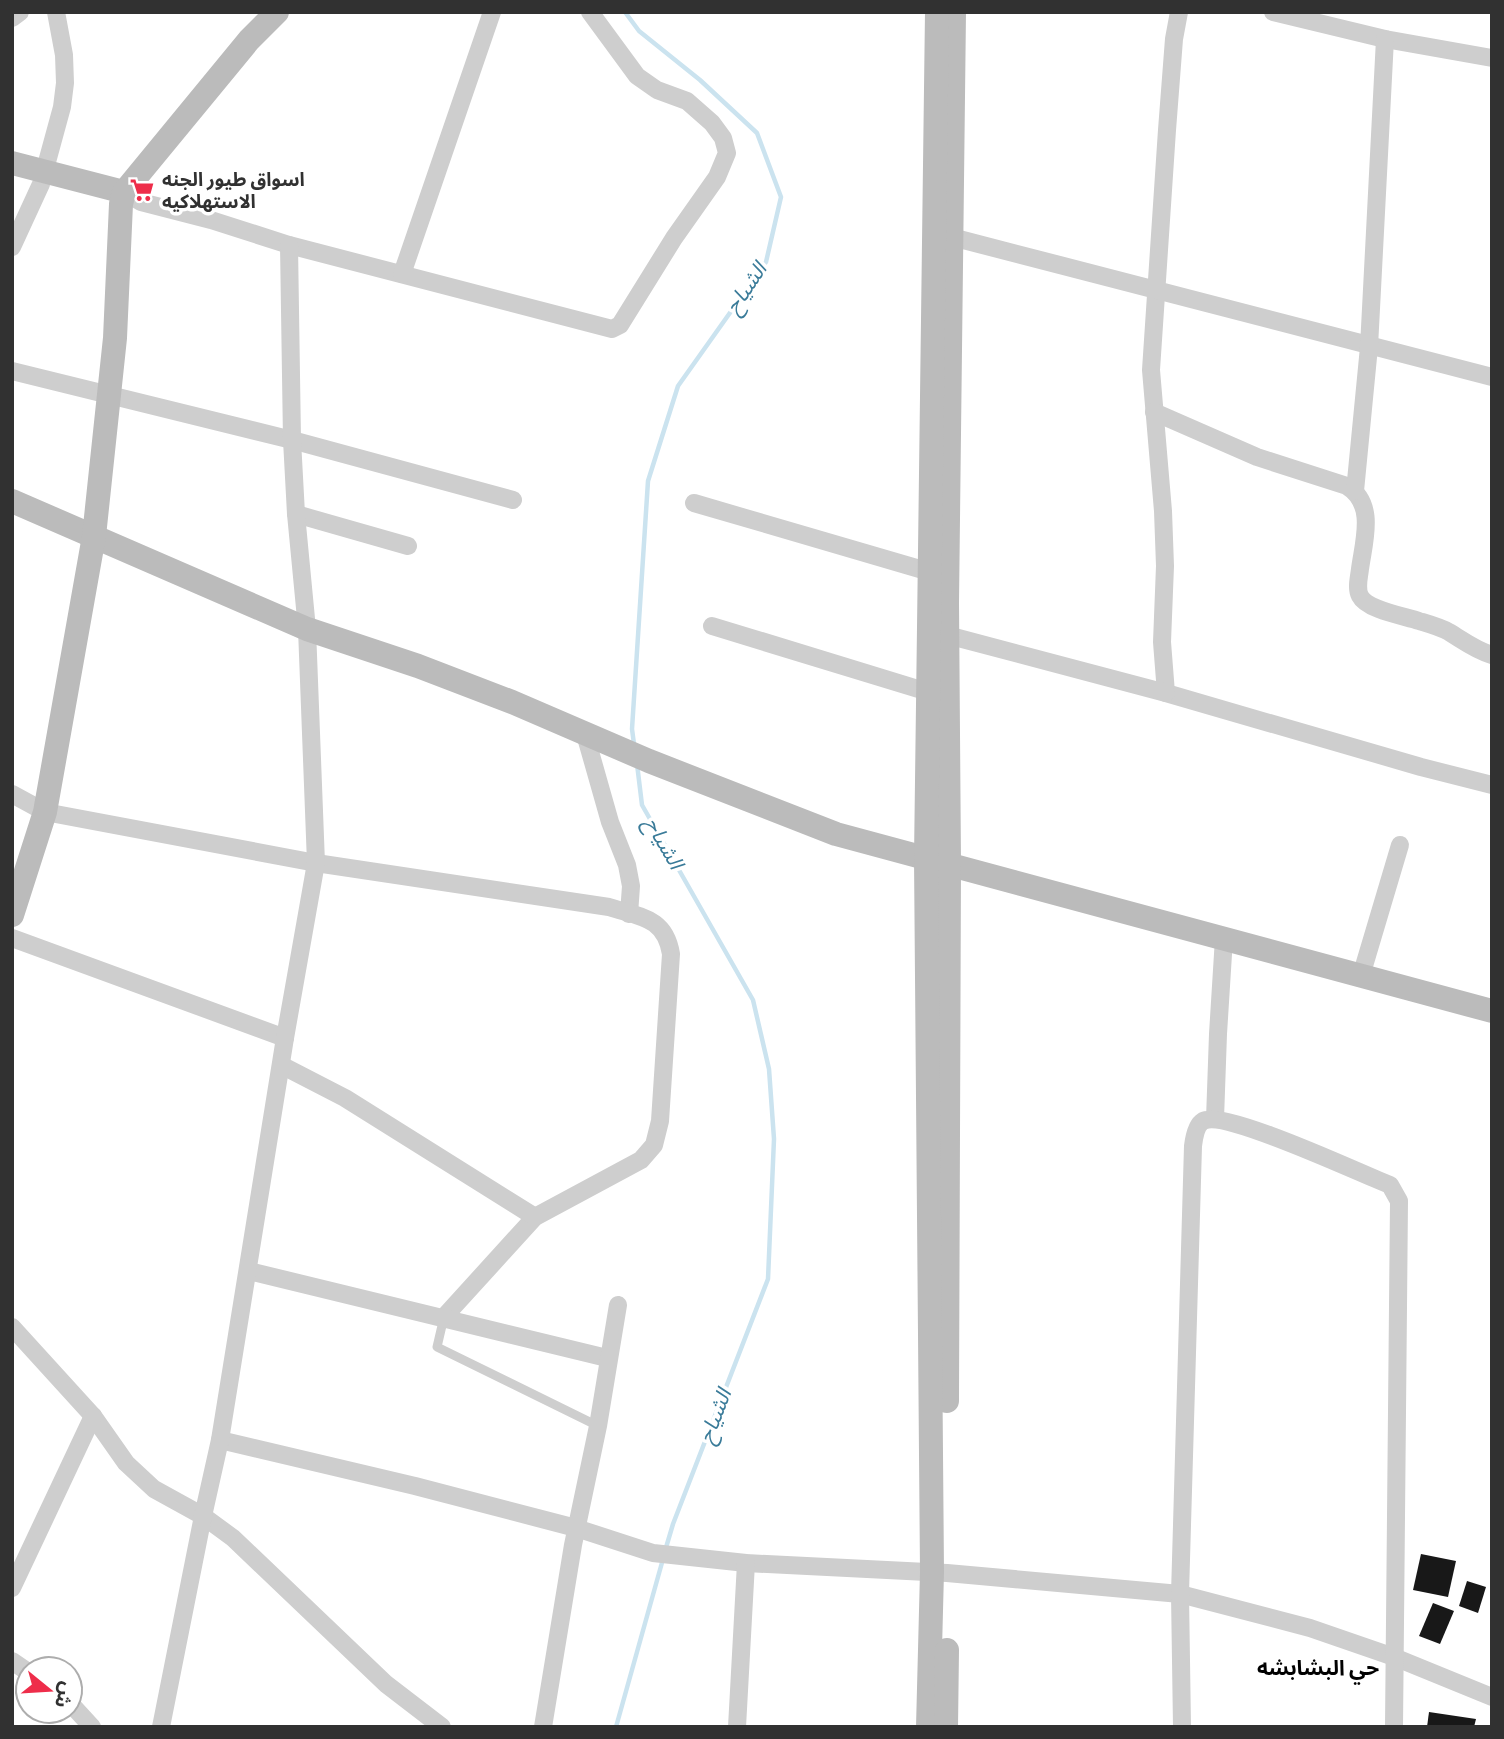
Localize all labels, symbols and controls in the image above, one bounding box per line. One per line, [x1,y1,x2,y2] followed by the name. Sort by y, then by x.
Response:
[162,168,305,213] place label: اسواق طيور الجنه الاستهلاكيه
[128,176,156,204] supermarket icon: اسواق طيور الجنه الاستهلاكيه
[719,256,776,321] water label: الشياح
[636,812,690,877] water label: الشياح
[693,1383,741,1449] water label: الشياح
[14,1655,84,1725] north arrow
[1257,1655,1379,1685] district label: حي البشابشه
[50,1679,80,1711] text: ش

